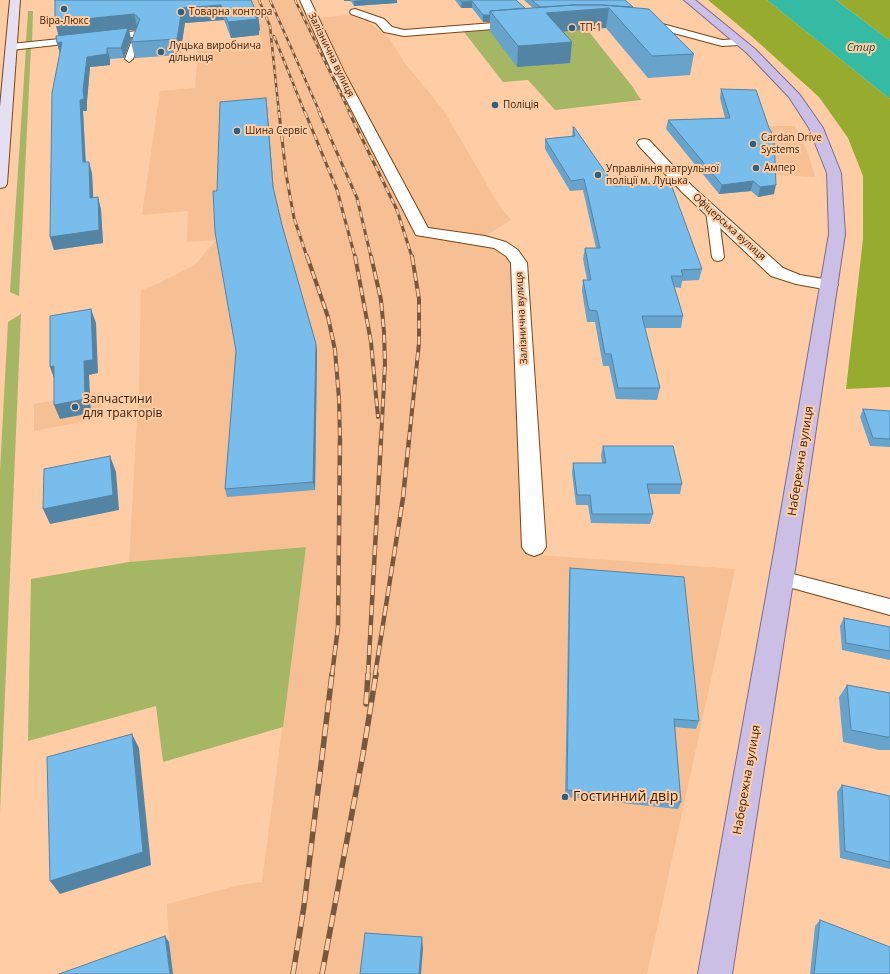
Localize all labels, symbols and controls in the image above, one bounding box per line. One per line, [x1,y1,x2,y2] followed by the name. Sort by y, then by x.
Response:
[59,4,69,14] marker: Віра-Люкс
[189,6,272,18] place label: Товарна контора
[176,7,186,17] marker: Товарна контора
[305,11,357,99] street label: Залізнична вулиця
[39,15,89,27] place label: Віра-Люкс
[580,22,602,34] place label: ТП-1
[567,23,577,33] marker: ТП-1
[169,40,261,64] place label: Луцька виробнича дільниця
[847,41,875,55] water label: Стир
[156,47,166,57] marker: Луцька виробнича дільниця
[503,99,539,111] place label: Поліція
[490,100,500,110] marker: Поліція
[245,125,307,137] place label: Шина Сервіс
[232,126,242,136] marker: Шина Сервіс
[761,132,822,156] place label: Cardan Drive Systems
[748,139,758,149] marker: Cardan Drive Systems
[764,162,796,174] place label: Ампер
[606,163,719,186] place label: Управління патрульної поліції м. Луцька
[751,163,761,173] marker: Ампер
[593,170,603,180] marker: Управління патрульної поліції м. Луцька
[690,191,768,263] street label: Офіцерська вулиця
[514,272,530,364] street label: Залізнична вулиця
[83,393,163,421] place label: Запчастини для тракторів
[70,402,80,412] marker: Запчастини для тракторів
[785,405,817,517] street label: Набережна вулиця
[730,724,764,836] street label: Набережна вулиця
[573,789,678,805] place label: Гостинний двір
[560,792,570,802] marker: Гостинний двір

